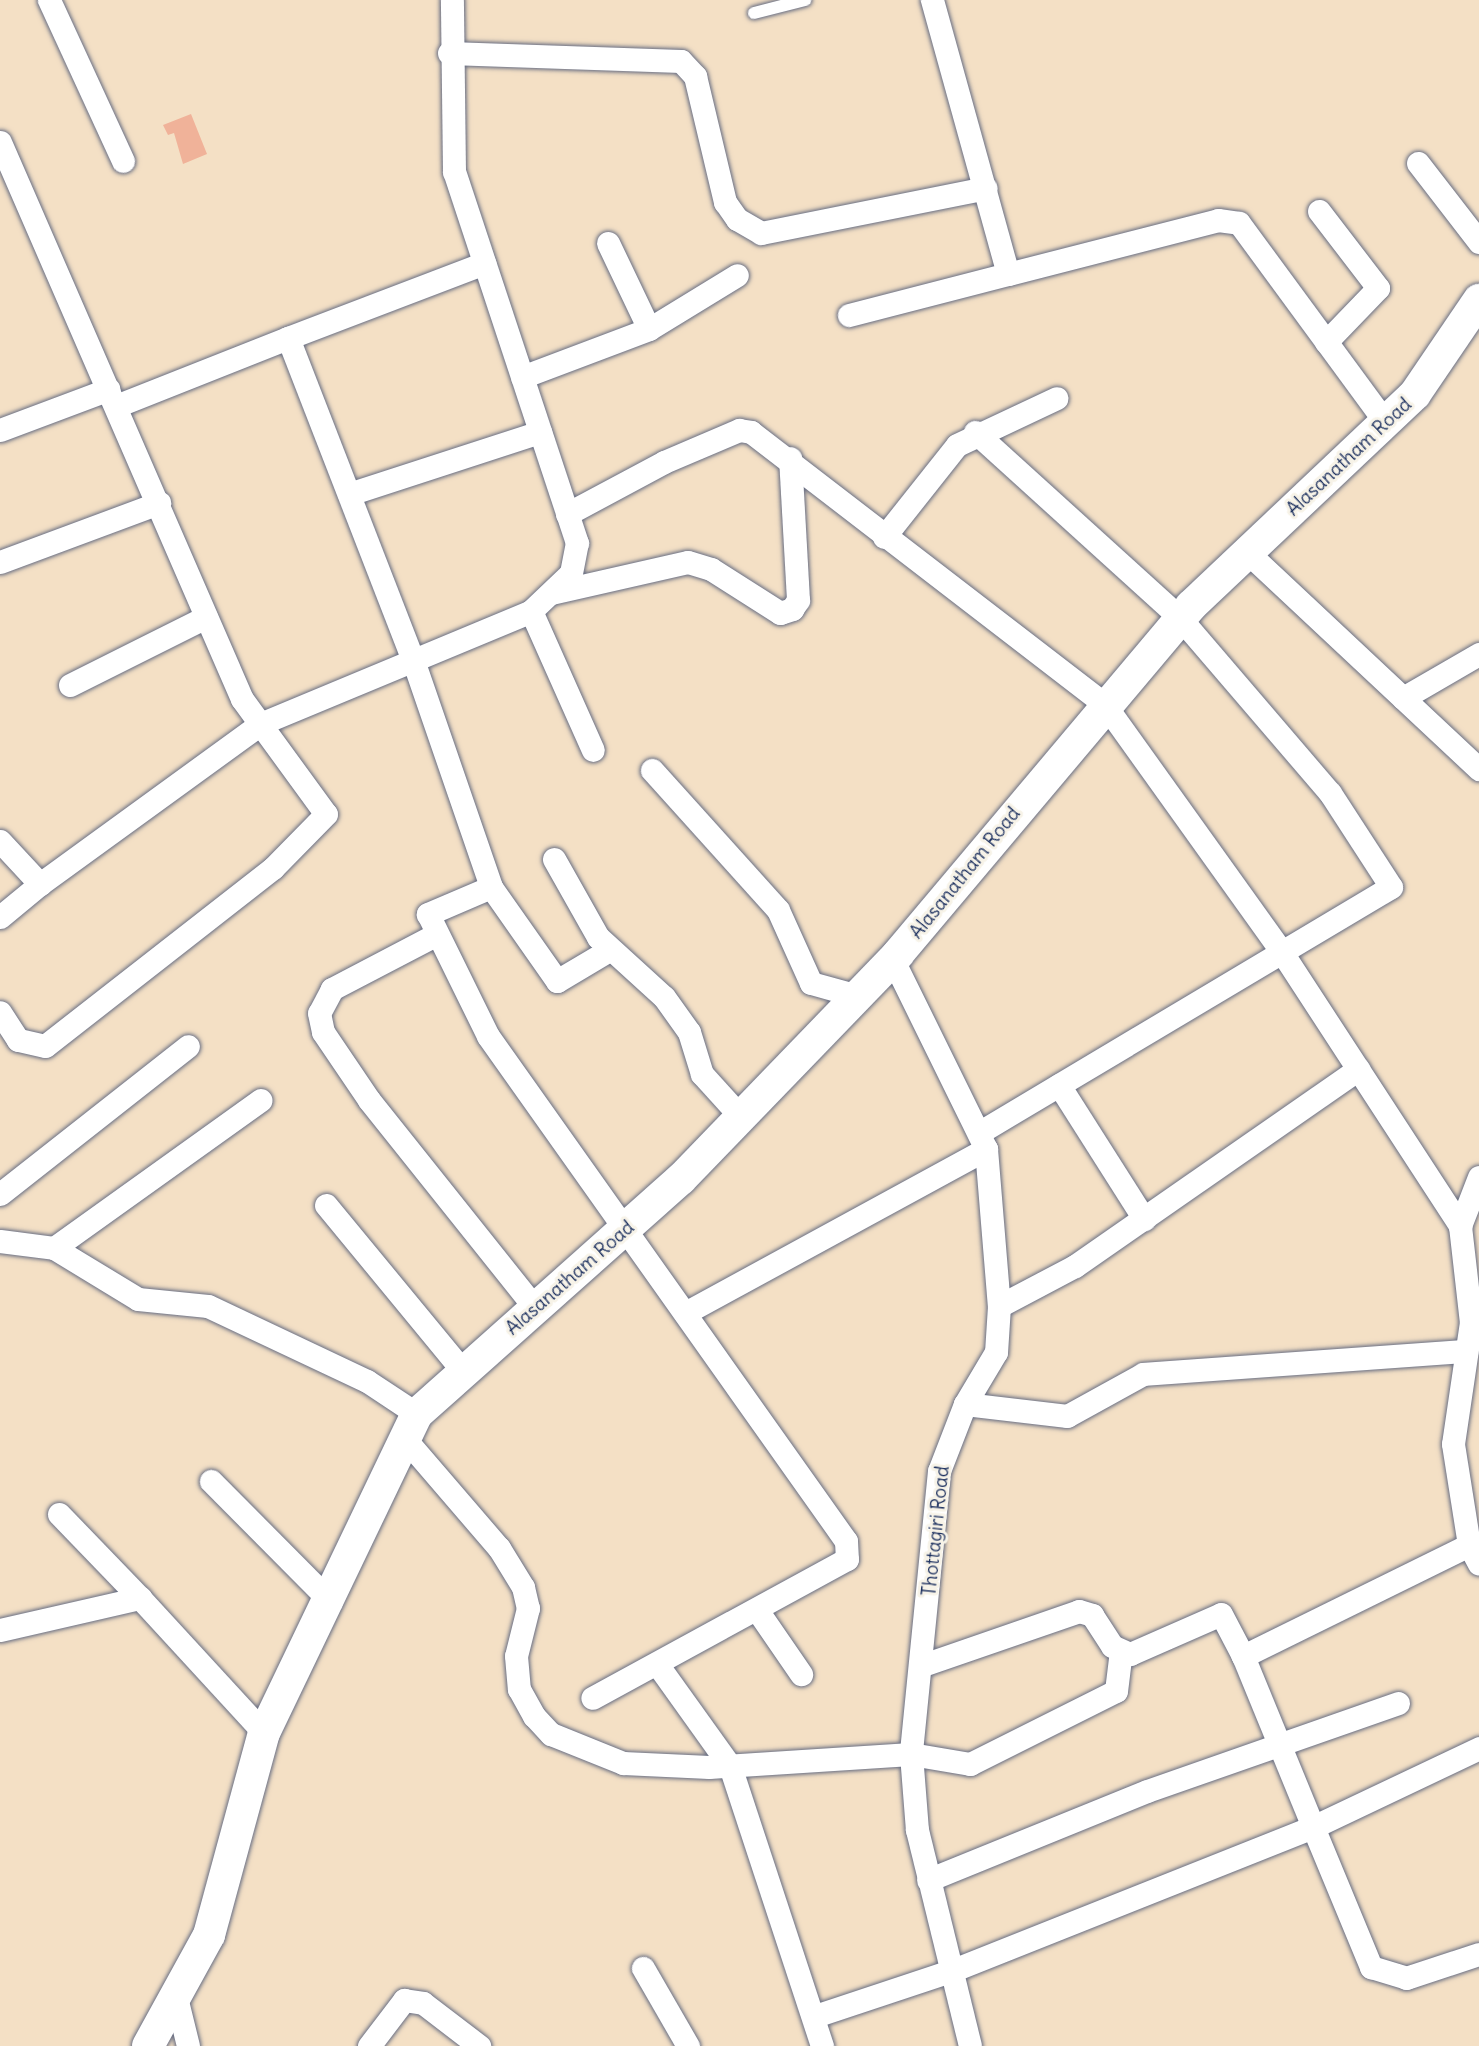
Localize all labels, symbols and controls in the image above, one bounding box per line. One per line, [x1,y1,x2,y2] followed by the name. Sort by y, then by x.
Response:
[1282,393,1416,521] street label: Alasanatham Road
[905,803,1025,943] street label: Alasanatham Road
[501,1216,639,1340] street label: Alasanatham Road
[918,1465,954,1597] street label: Thottagiri Road

